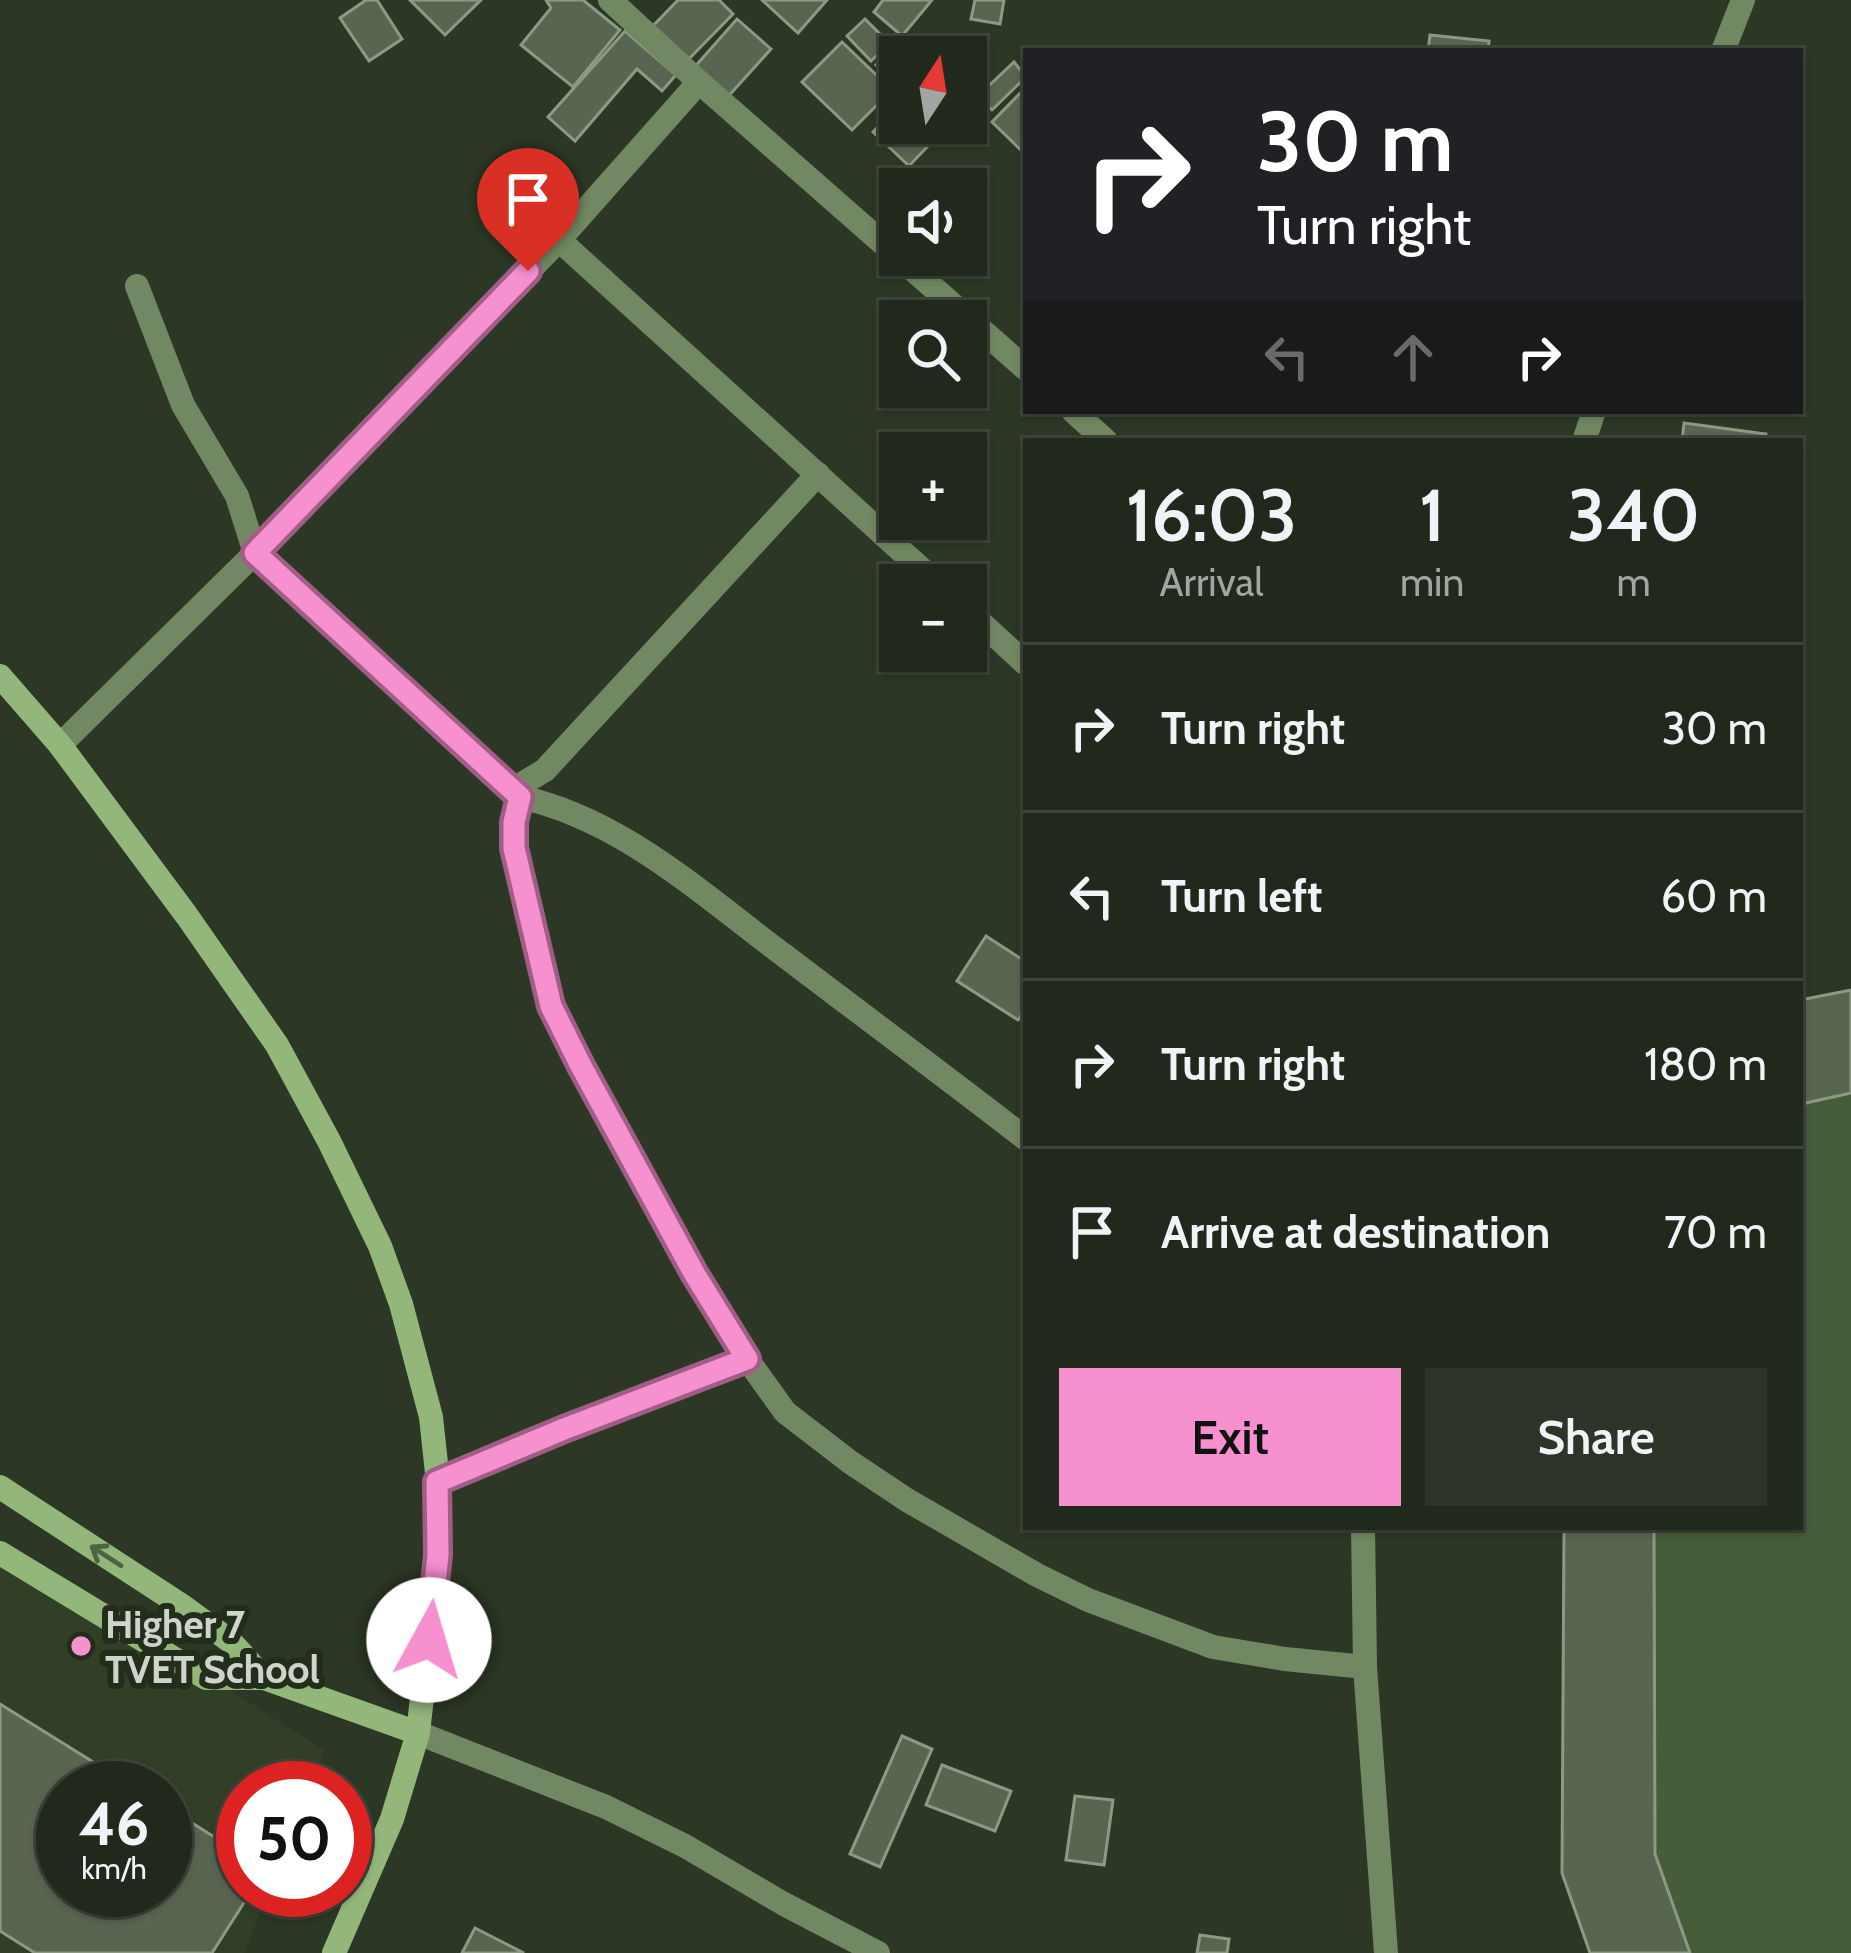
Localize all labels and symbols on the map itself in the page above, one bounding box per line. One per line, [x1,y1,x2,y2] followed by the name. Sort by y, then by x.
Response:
[879,36,987,144] north arrow
[477,148,579,271] pin
[89,1543,123,1568] one-way arrow
[366,1577,492,1703] position arrow
[105,1600,320,1693] place label: Higher 7 TVET School
[68,1633,94,1659] marker: Higher 7 TVET School
[216,1761,372,1917] speed limit sign: 50

